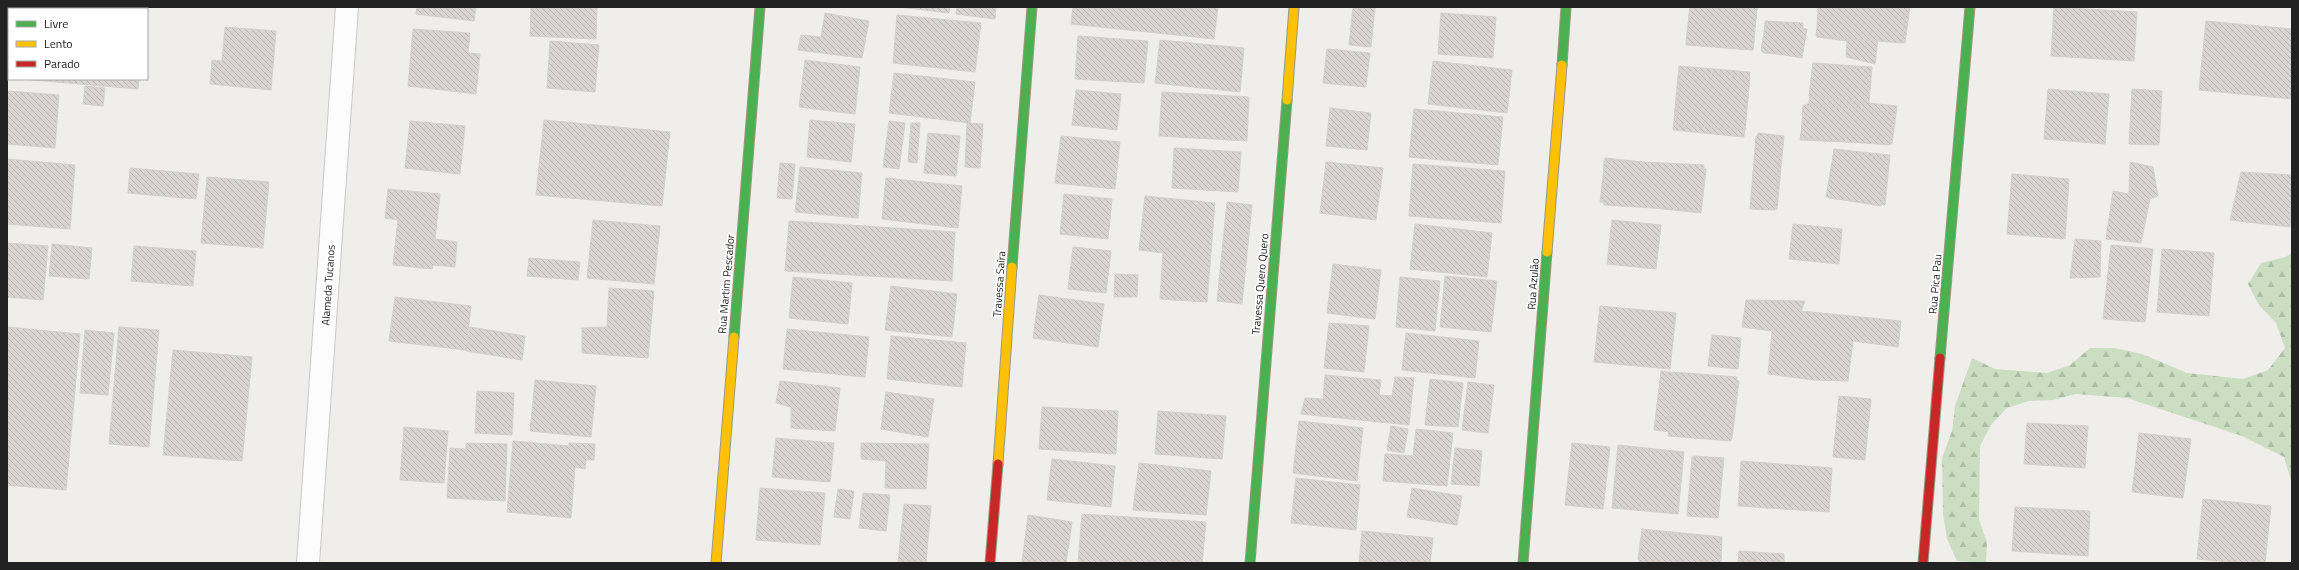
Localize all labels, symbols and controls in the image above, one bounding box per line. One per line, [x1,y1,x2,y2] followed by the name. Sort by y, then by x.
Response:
[8,8,148,80] legend
[44,14,68,33] text: Livre
[44,34,73,53] text: Lento
[44,54,80,73] text: Parado
[1248,232,1272,335] street label: Travessa Quero Quero
[714,233,738,334] street label: Rua Martim Pescador
[317,244,339,326] street label: Alameda Tucanos
[989,250,1009,318] street label: Travessa Saíra
[1924,253,1946,315] street label: Rua Pica Pau
[1523,257,1543,310] street label: Rua Azulão

